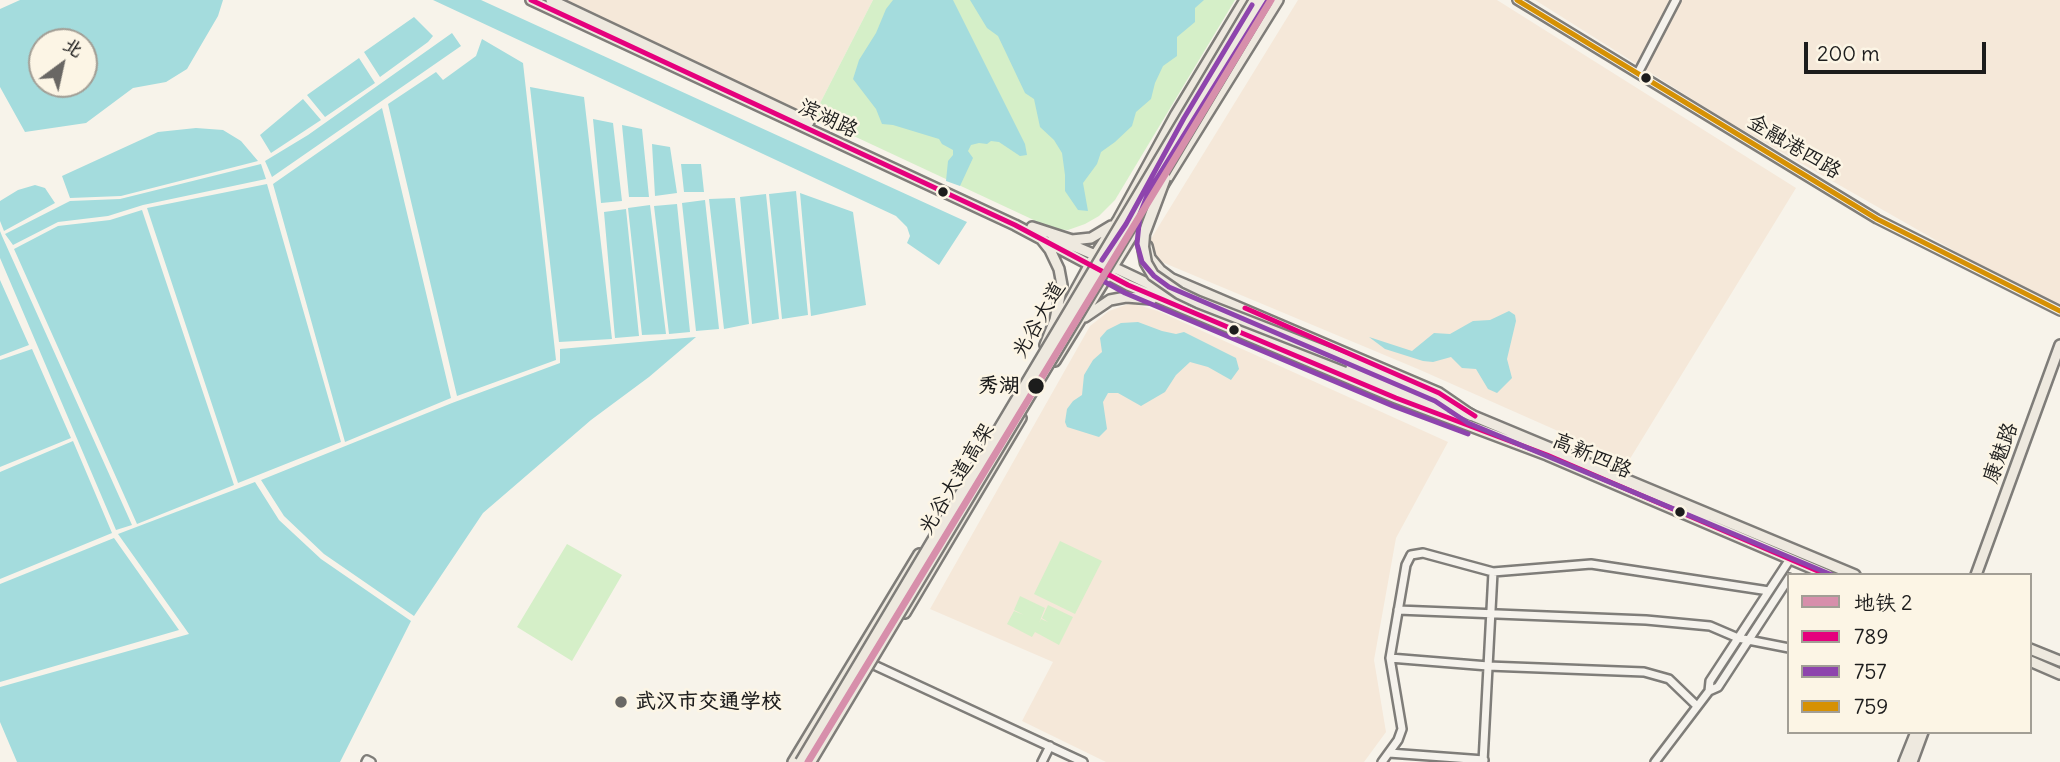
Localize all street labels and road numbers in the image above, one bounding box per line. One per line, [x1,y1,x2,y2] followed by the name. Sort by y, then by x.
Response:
[794,94,862,144] street label: 滨湖路
[1743,109,1845,185] street label: 金融港四路
[1007,277,1071,363] street label: 光谷大道
[914,419,1000,539] street label: 光谷大道高架
[1978,419,2024,487] street label: 康魅路
[1548,428,1636,484] street label: 高新四路

